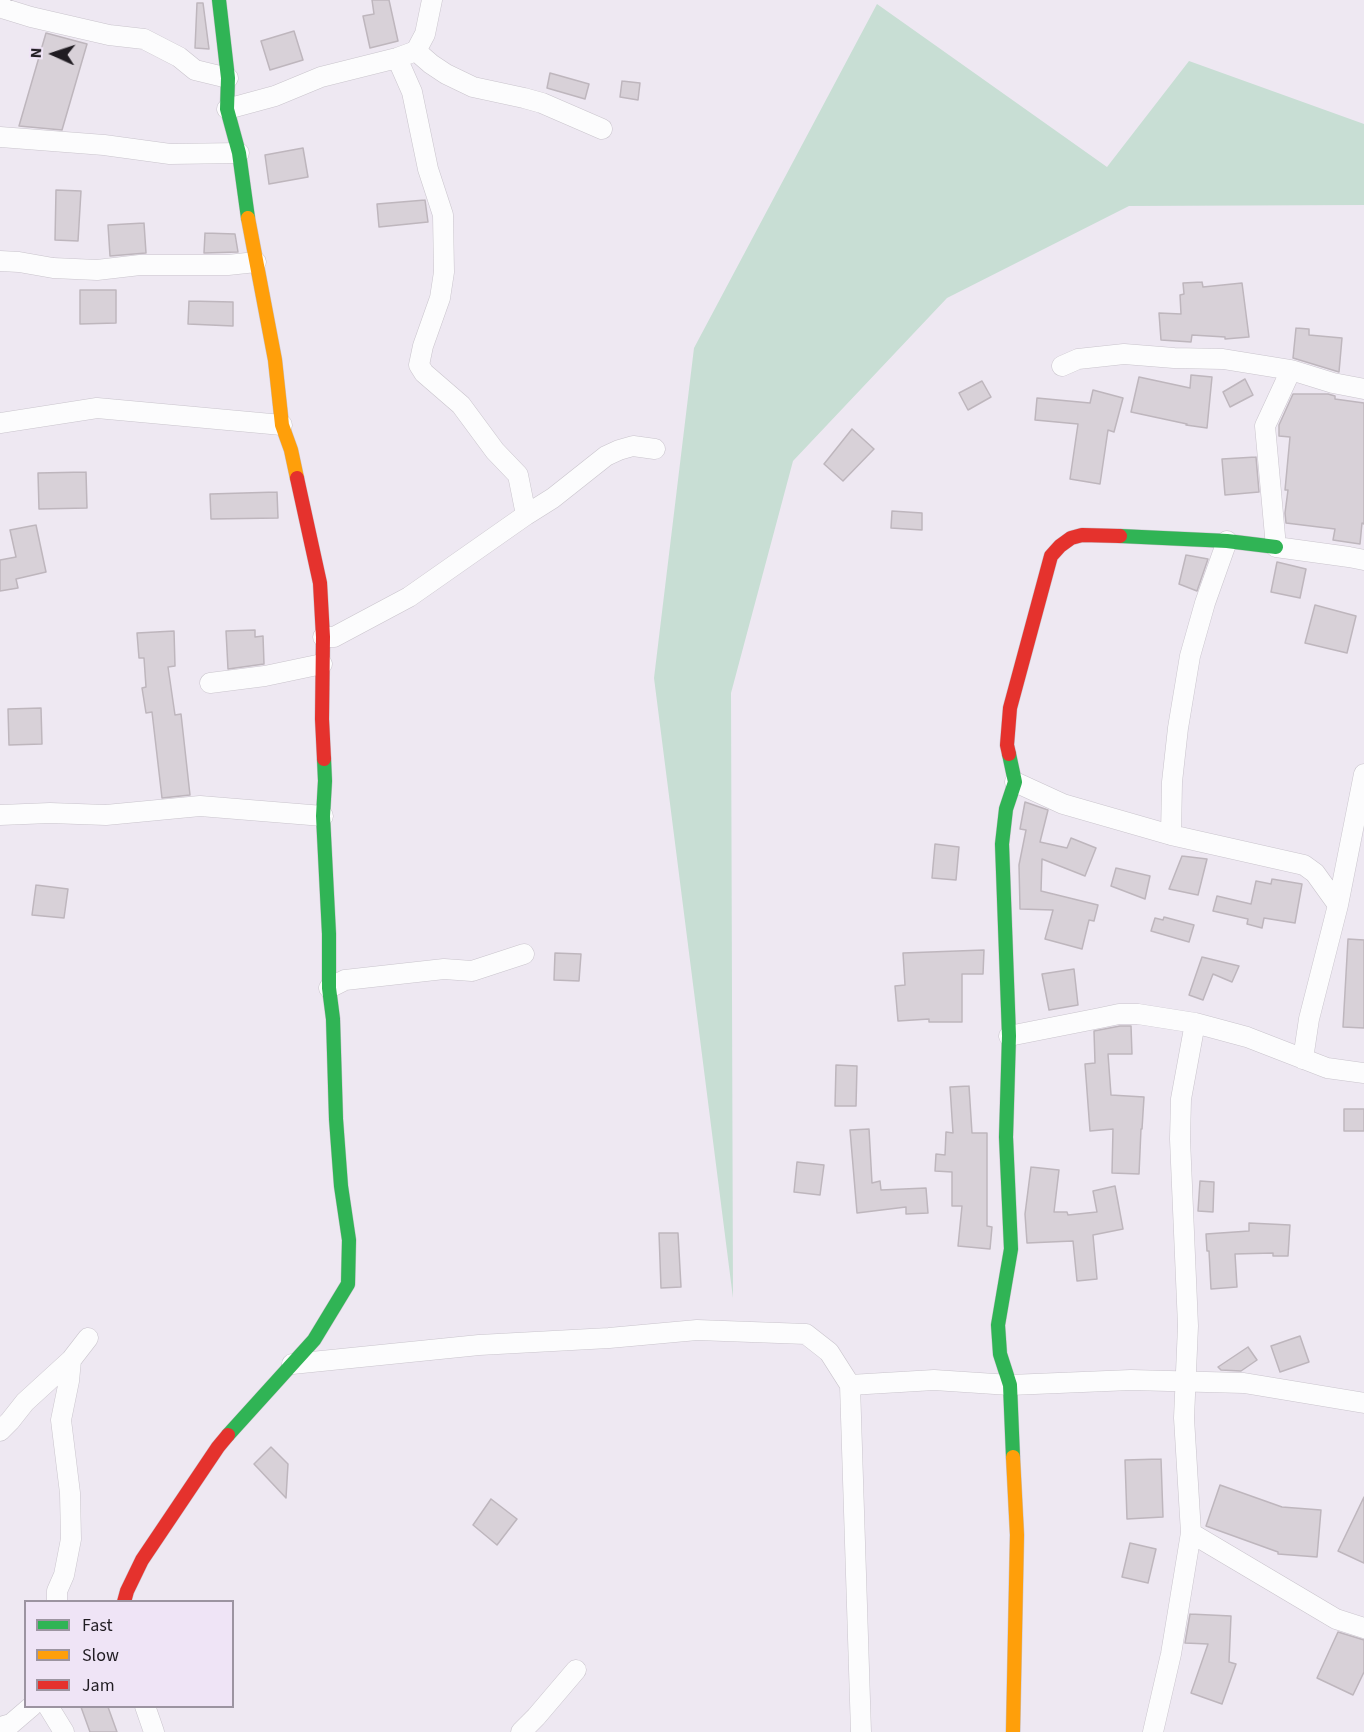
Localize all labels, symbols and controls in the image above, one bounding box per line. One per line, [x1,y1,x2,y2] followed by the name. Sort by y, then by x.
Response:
[24,24,84,84] north arrow
[25,47,47,59] text: N
[24,1600,234,1708] legend
[82,1613,113,1638] text: Fast
[82,1643,119,1668] text: Slow
[82,1673,115,1698] text: Jam

